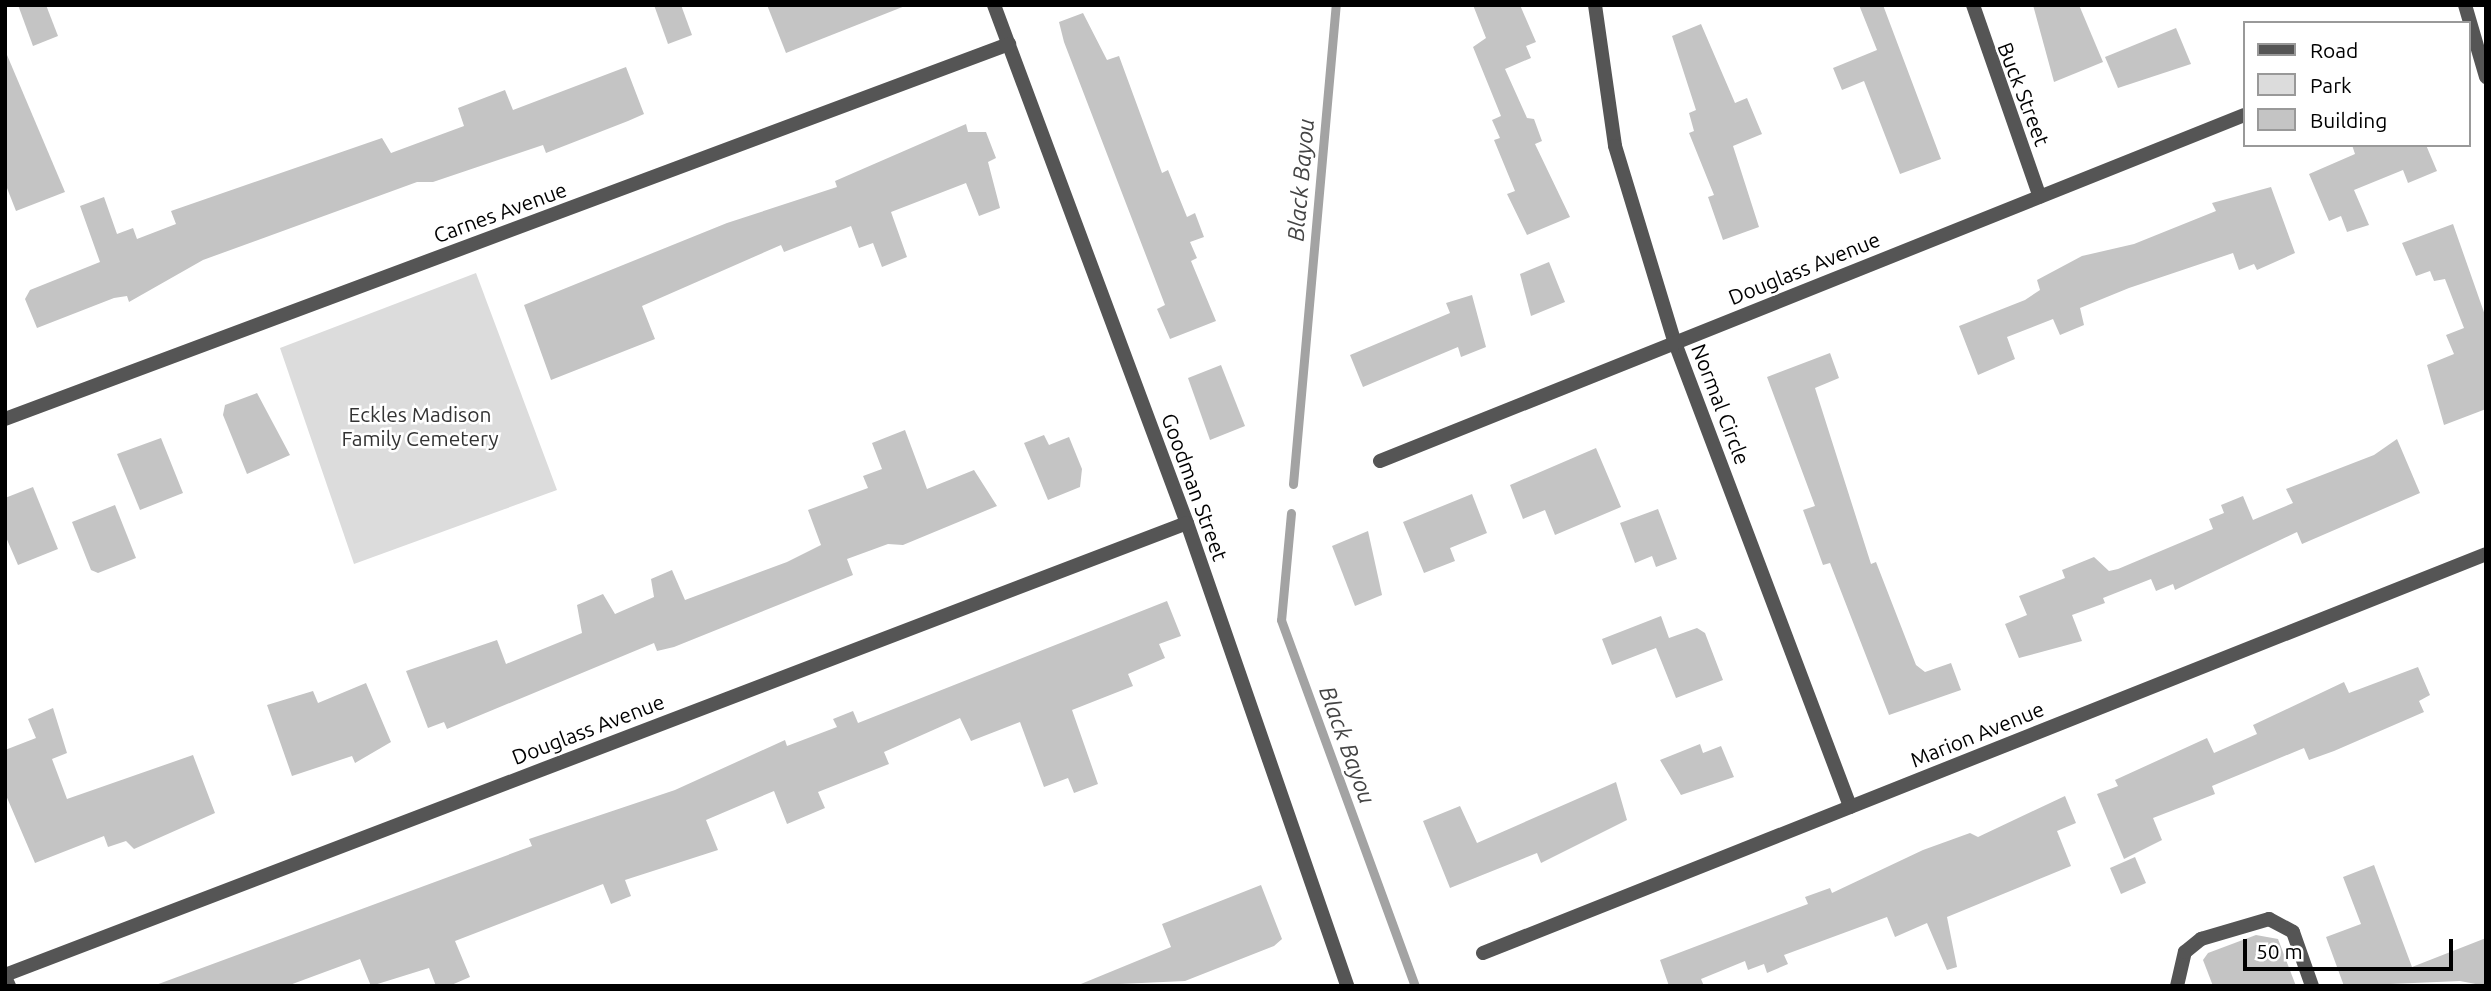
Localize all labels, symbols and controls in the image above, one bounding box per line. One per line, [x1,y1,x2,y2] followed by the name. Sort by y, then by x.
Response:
[2242,21,2470,147] legend
[2310,38,2358,62] text: Road
[1993,39,2055,149] street label: Buck Street
[2310,73,2352,97] text: Park
[2310,108,2387,132] text: Building
[1282,117,1320,243] water label: Black Bayou
[430,176,570,248] street label: Carnes Avenue
[1725,226,1883,310] street label: Douglass Avenue
[1686,340,1756,468] street label: Normal Circle
[341,401,499,451] park label: Eckles Madison Family Cemetery
[1157,410,1233,564] street label: Goodman Street
[1313,682,1381,808] water label: Black Bayou
[508,688,668,770] street label: Douglass Avenue
[1906,696,2048,772] street label: Marion Avenue
[2246,925,2456,969] scale bar
[2256,939,2303,963] text: 50 m

